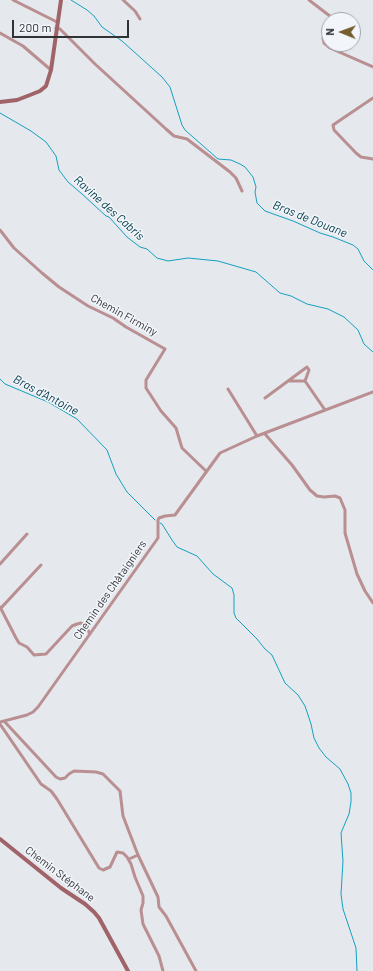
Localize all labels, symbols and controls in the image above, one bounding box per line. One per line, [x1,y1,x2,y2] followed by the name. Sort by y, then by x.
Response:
[14,12,131,38] scale bar
[321,12,361,52] north arrow
[19,20,51,34] text: 200 m
[323,28,336,36] text: N
[71,173,147,243] water label: Ravine des Cabris
[271,198,349,240] water label: Bras de Douane
[88,291,160,339] street label: Chemin Firminy
[11,372,81,418] water label: Bras d'Antoine
[71,538,149,642] street label: Chemin des Châtaigniers
[23,843,97,905] street label: Chemin Stéphane

